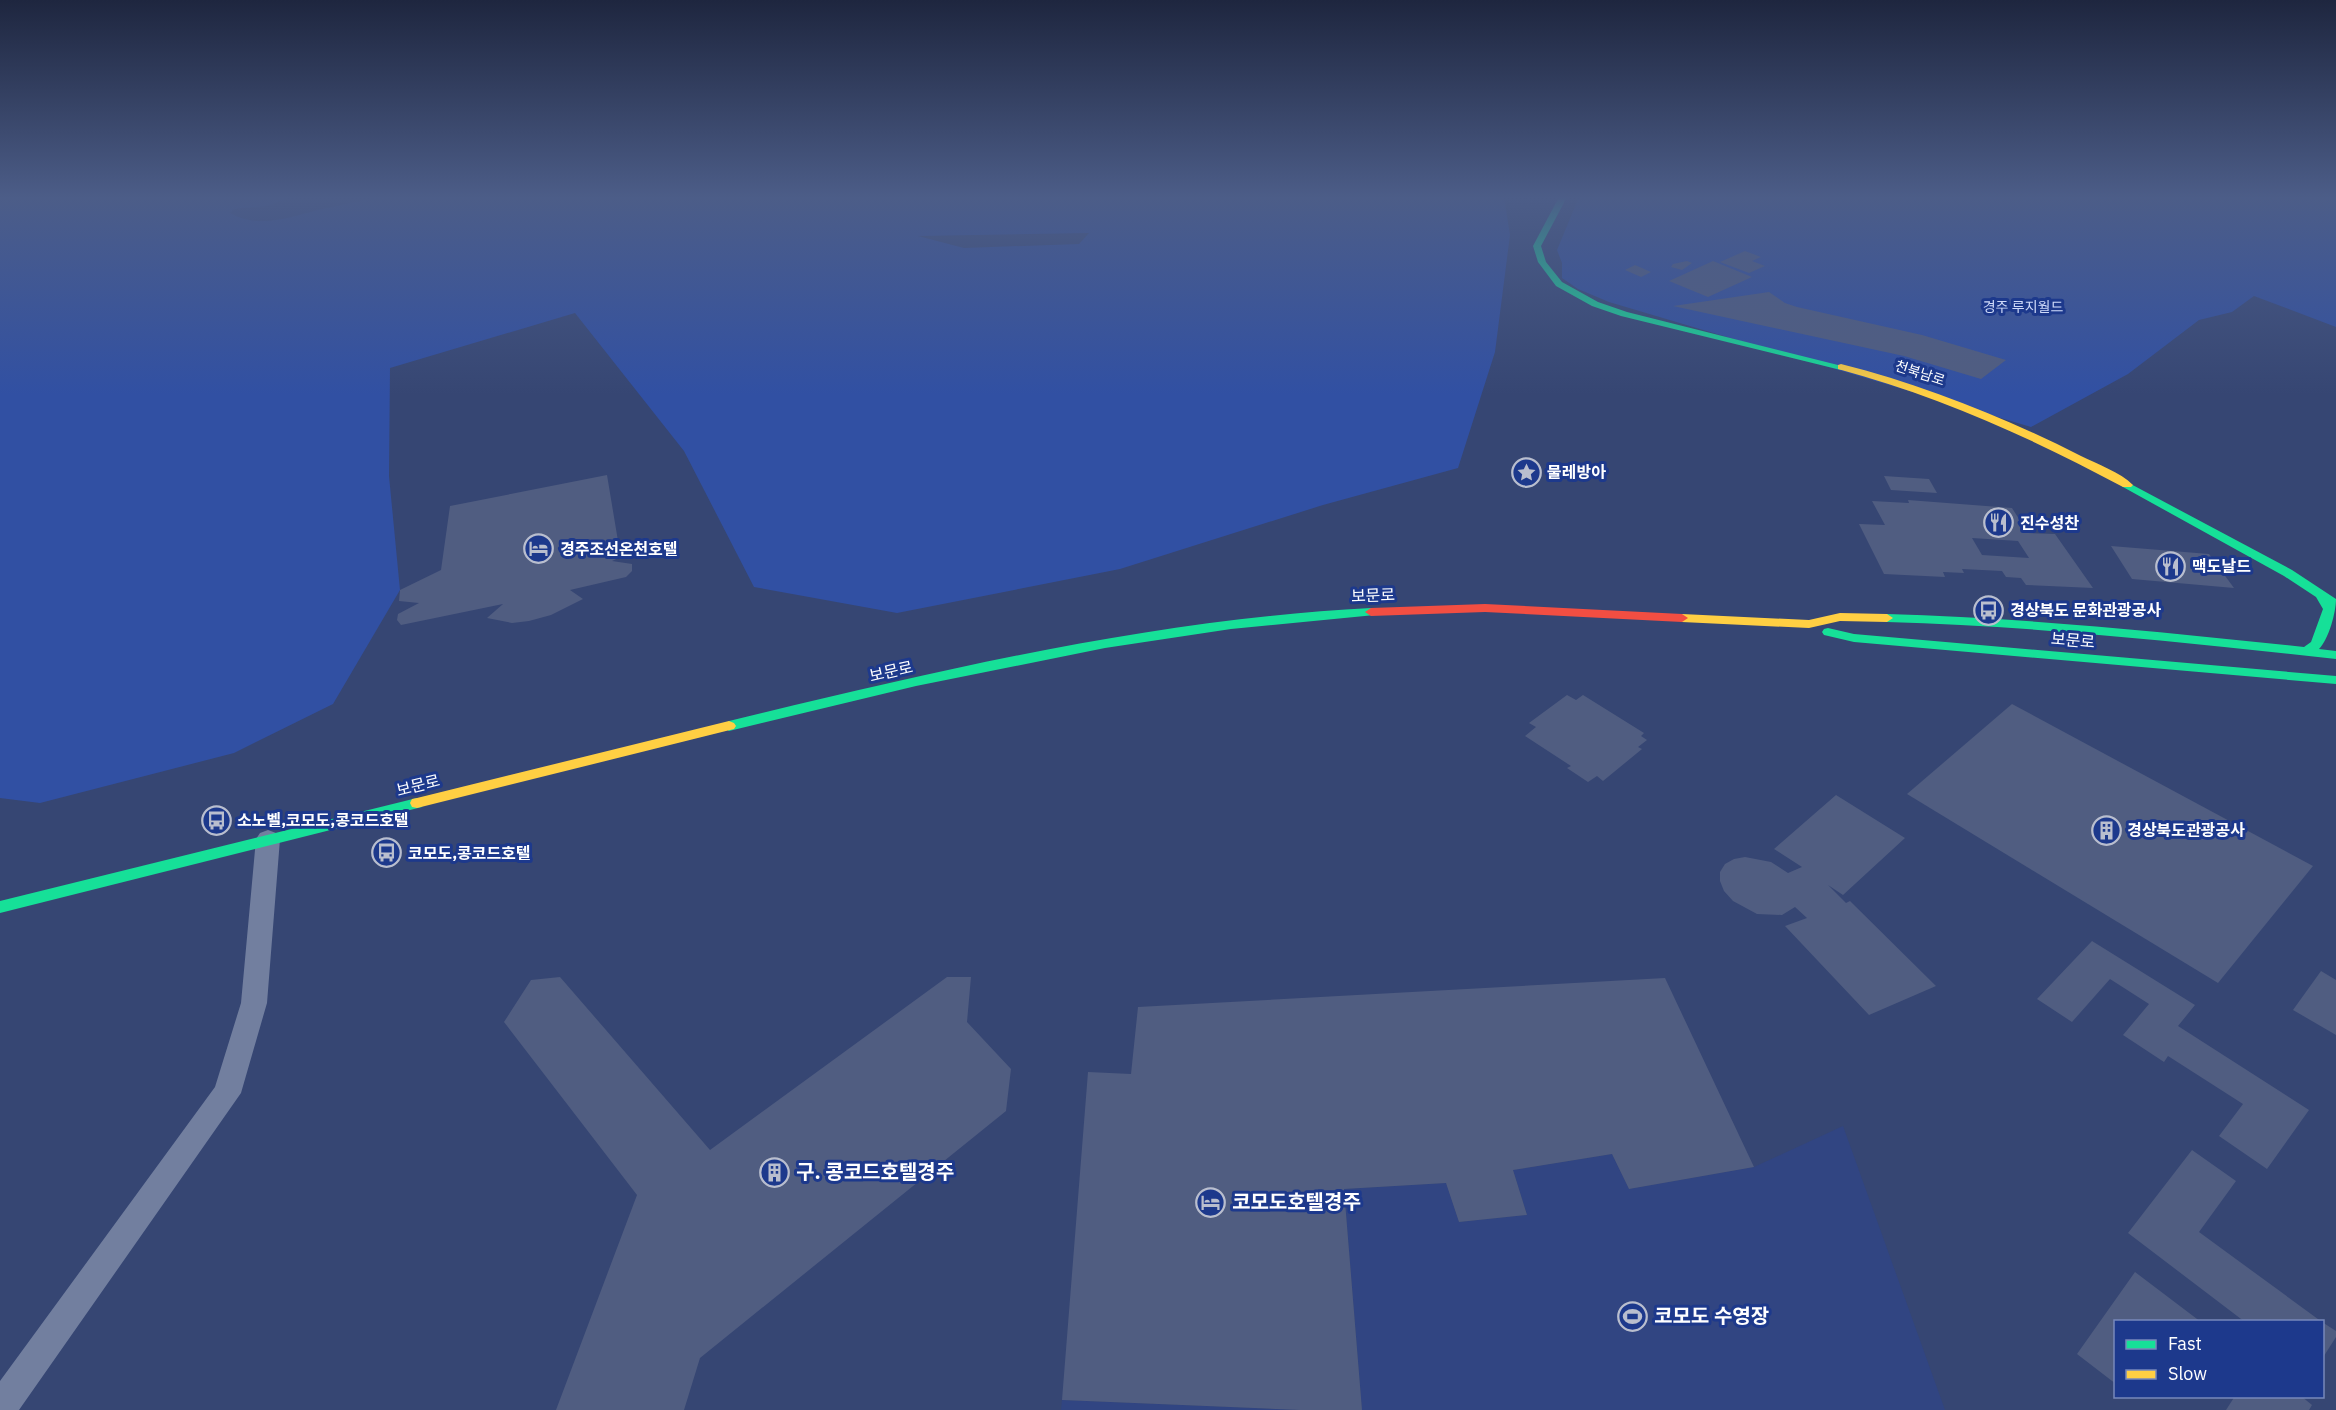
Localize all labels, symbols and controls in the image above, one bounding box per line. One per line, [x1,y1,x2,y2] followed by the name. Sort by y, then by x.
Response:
[1983,298,2063,316] park label: 경주 루지월드
[1893,356,1947,390] street label: 천북남로
[1510,456,1542,488] place icon: 물레방아
[1547,462,1606,482] place label: 물레방아
[1983,507,2015,539] restaurant icon: 진수성찬
[2020,513,2079,533] place label: 진수성찬
[523,533,555,565] hotel icon: 경주조선온천호텔
[560,539,678,559] place label: 경주조선온천호텔
[2155,550,2187,582] restaurant icon: 맥도날드
[2192,556,2251,576] place label: 맥도날드
[1351,584,1396,606] street label: 보문로
[1973,594,2005,626] bus stop icon: 경상북도 문화관광공사
[2010,600,2161,620] place label: 경상북도 문화관광공사
[2050,628,2096,652] street label: 보문로
[867,656,915,686] street label: 보문로
[394,770,442,800] street label: 보문로
[200,804,232,836] bus stop icon: 소노벨,코모도,콩코드호텔
[237,810,409,830] place label: 소노벨,코모도,콩코드호텔
[2090,814,2122,846] building icon: 경상북도관광공사
[2127,820,2245,840] place label: 경상북도관광공사
[371,837,403,869] bus stop icon: 코모도,콩코드호텔
[408,843,531,863] place label: 코모도,콩코드호텔
[759,1156,791,1188] building icon: 구. 콩코드호텔경주
[796,1158,954,1185] place label: 구. 콩코드호텔경주
[1195,1186,1227,1218] hotel icon: 코모도호텔경주
[1232,1188,1361,1215] place label: 코모도호텔경주
[1617,1300,1649,1332] sports icon: 코모도 수영장
[1654,1302,1769,1329] place label: 코모도 수영장
[2114,1320,2324,1398] legend
[2168,1332,2202,1355] text: Fast
[2168,1362,2207,1385] text: Slow

